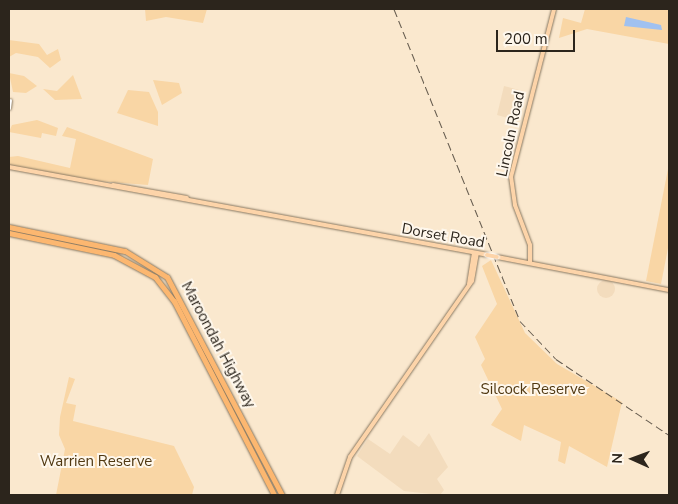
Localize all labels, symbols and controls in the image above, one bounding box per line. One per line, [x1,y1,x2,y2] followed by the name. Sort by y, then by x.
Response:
[498,20,577,52] scale bar
[504,29,548,49] text: 200 m
[493,90,529,178] street label: Lincoln Road
[400,220,486,252] street label: Dorset Road
[177,279,259,411] street label: Maroondah Highway
[481,381,585,399] park label: Silcock Reserve
[608,434,658,484] north arrow
[40,453,152,471] park label: Warrien Reserve
[608,453,627,464] text: N

